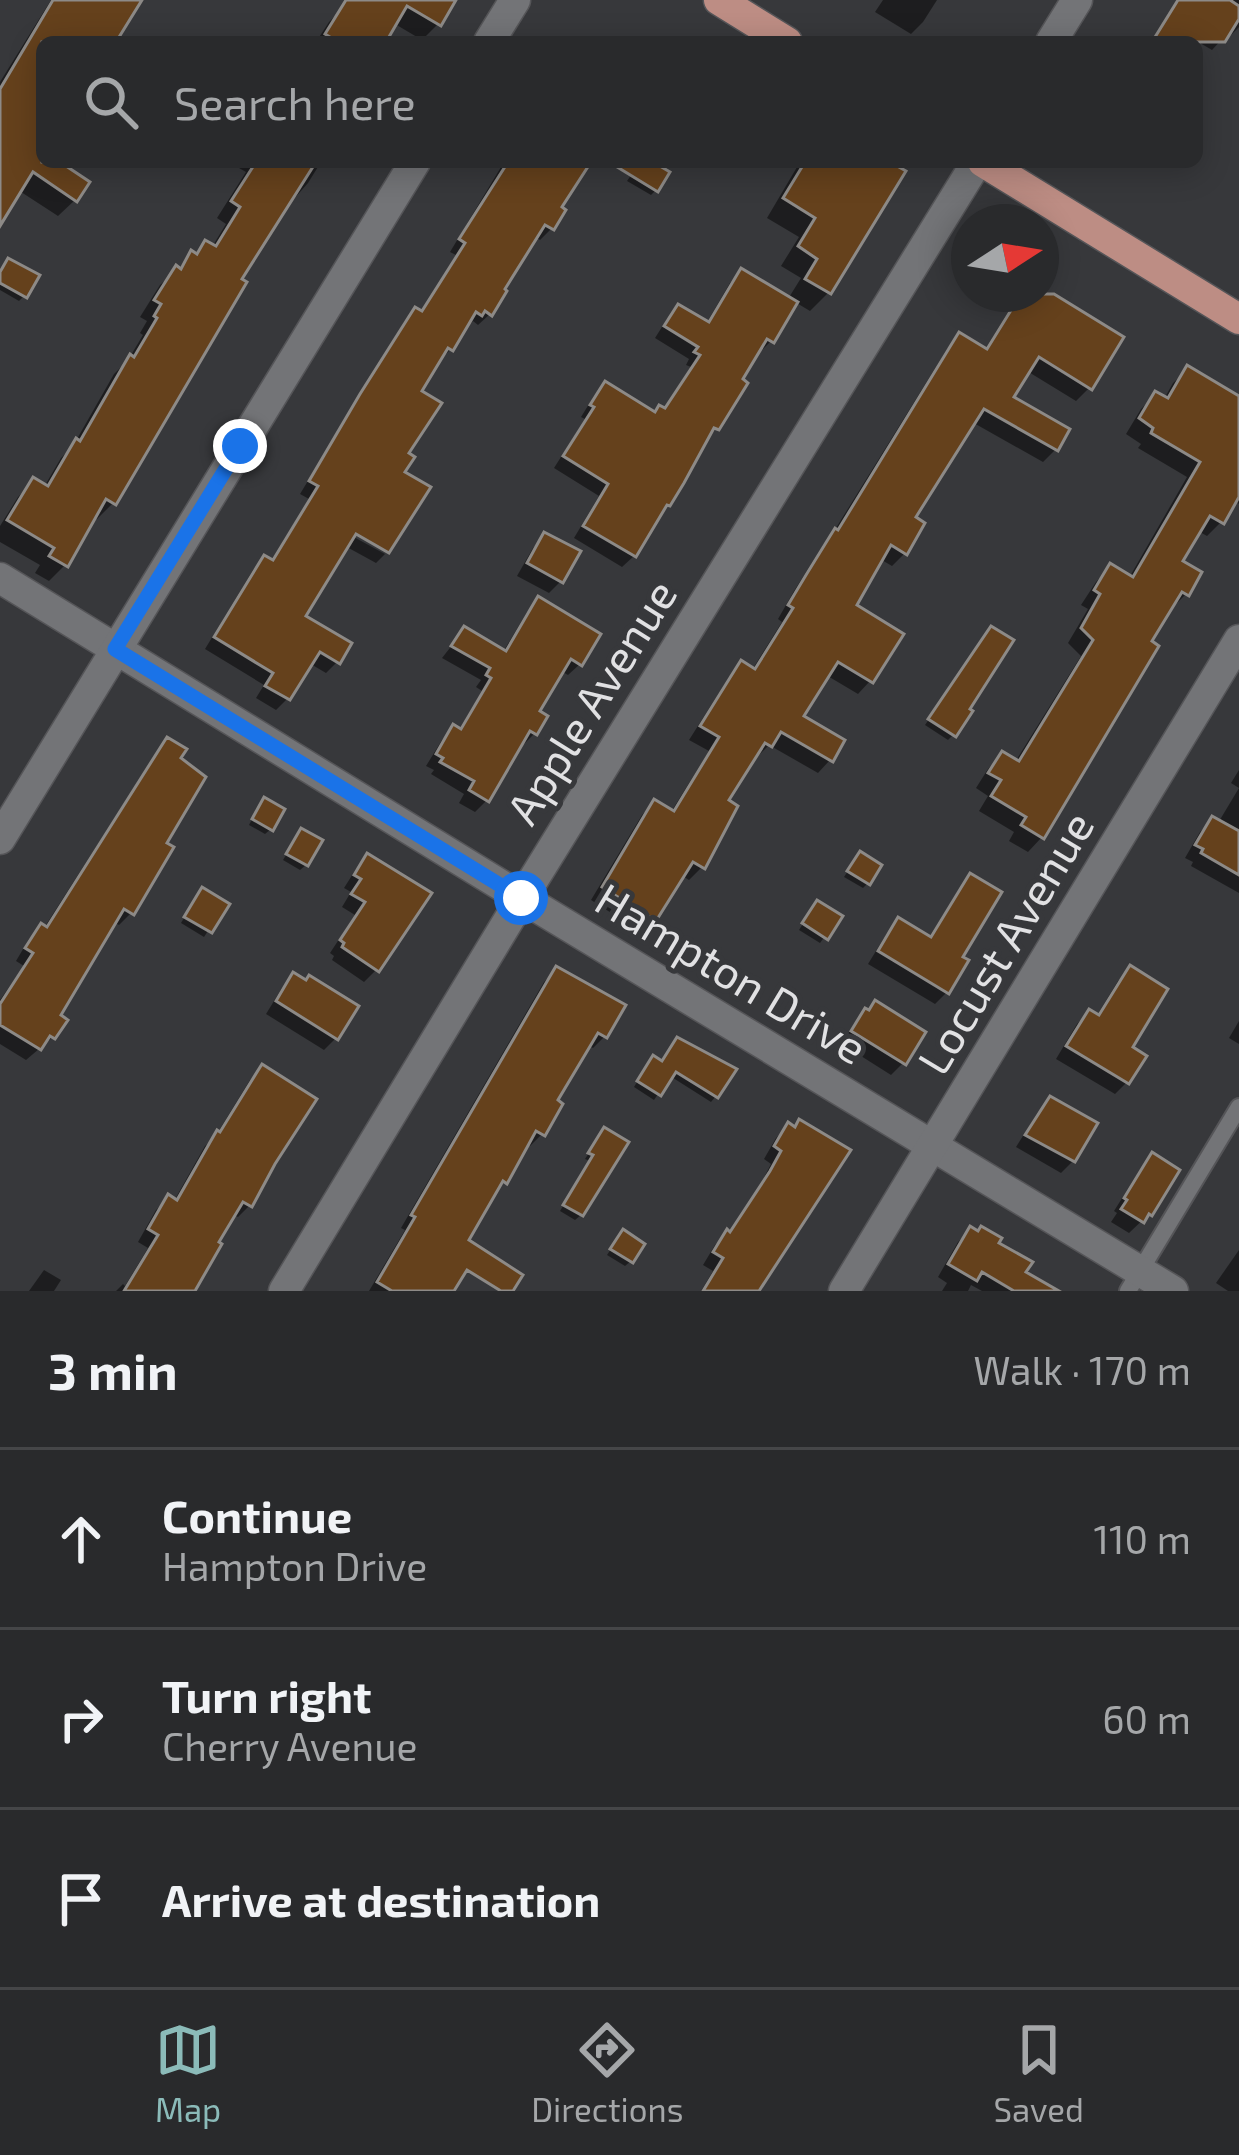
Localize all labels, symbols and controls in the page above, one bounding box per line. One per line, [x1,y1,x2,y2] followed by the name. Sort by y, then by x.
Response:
[36,36,1203,168] search box
[78,69,144,135] icon: search
[174,75,416,129] text: Search here
[951,204,1059,312] north arrow
[213,419,267,473] route end
[494,569,686,833] street label: Apple Avenue
[905,801,1103,1083] street label: Locust Avenue
[587,870,877,1074] street label: Hampton Drive
[494,871,548,925] route start
[48,1339,178,1400] text: 3 min
[974,1346,1191,1393] text: Walk · 170 m
[162,1488,352,1542] text: Continue
[48,1506,114,1572] icon: ahead
[1094,1515,1191,1562] text: 110 m
[162,1542,427,1589] text: Hampton Drive
[162,1668,371,1722] text: Turn right
[48,1686,114,1752] icon: right
[1102,1695,1191,1742] text: 60 m
[162,1722,417,1769] text: Cherry Avenue
[48,1866,114,1932] icon: arrive
[162,1872,600,1926] text: Arrive at destination
[155,2017,221,2129] tab: Map
[531,2017,683,2129] tab: Directions
[993,2017,1084,2129] tab: Saved

